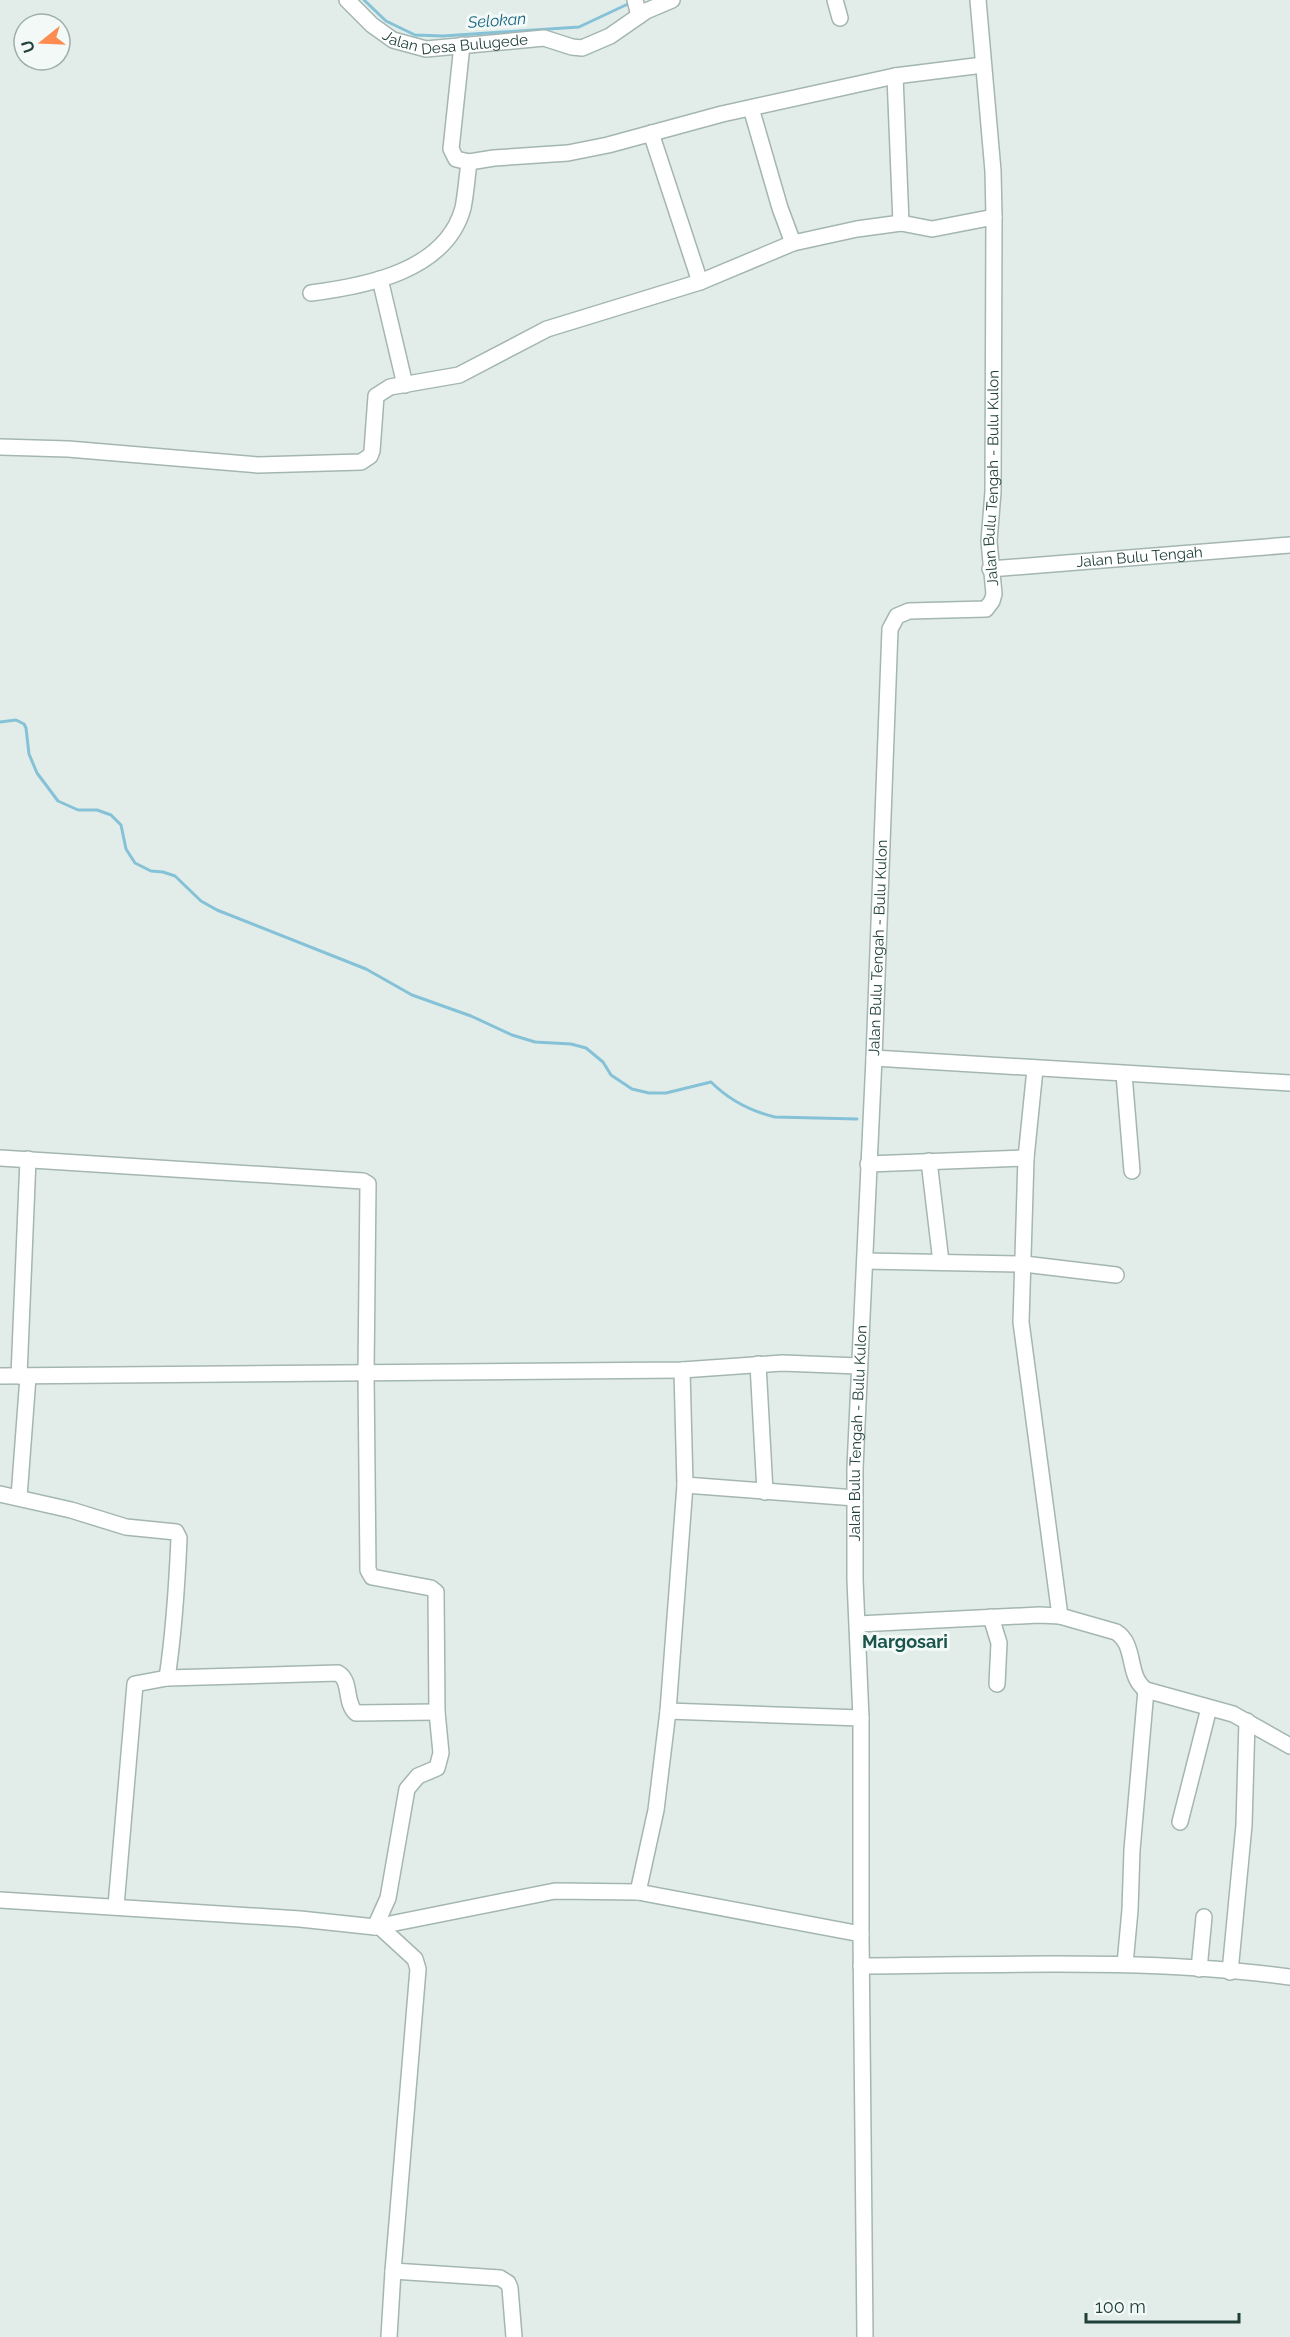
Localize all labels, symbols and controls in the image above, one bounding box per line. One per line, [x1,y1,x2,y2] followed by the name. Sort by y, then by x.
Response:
[466,9,527,32] water label: Selokan
[12,12,72,72] north arrow
[379,26,529,58] street label: Jalan Desa Bulugede
[17,38,39,55] text: U
[980,370,1002,587] street label: Jalan Bulu Tengah - Bulu Kulon
[1076,543,1203,571] street label: Jalan Bulu Tengah
[865,839,891,1056] street label: Jalan Bulu Tengah - Bulu Kulon
[846,1325,871,1541] street label: Jalan Bulu Tengah - Bulu Kulon
[862,1631,948,1652] district label: Margosari
[1086,2286,1239,2324] scale bar
[1095,2296,1146,2317] text: 100 m

